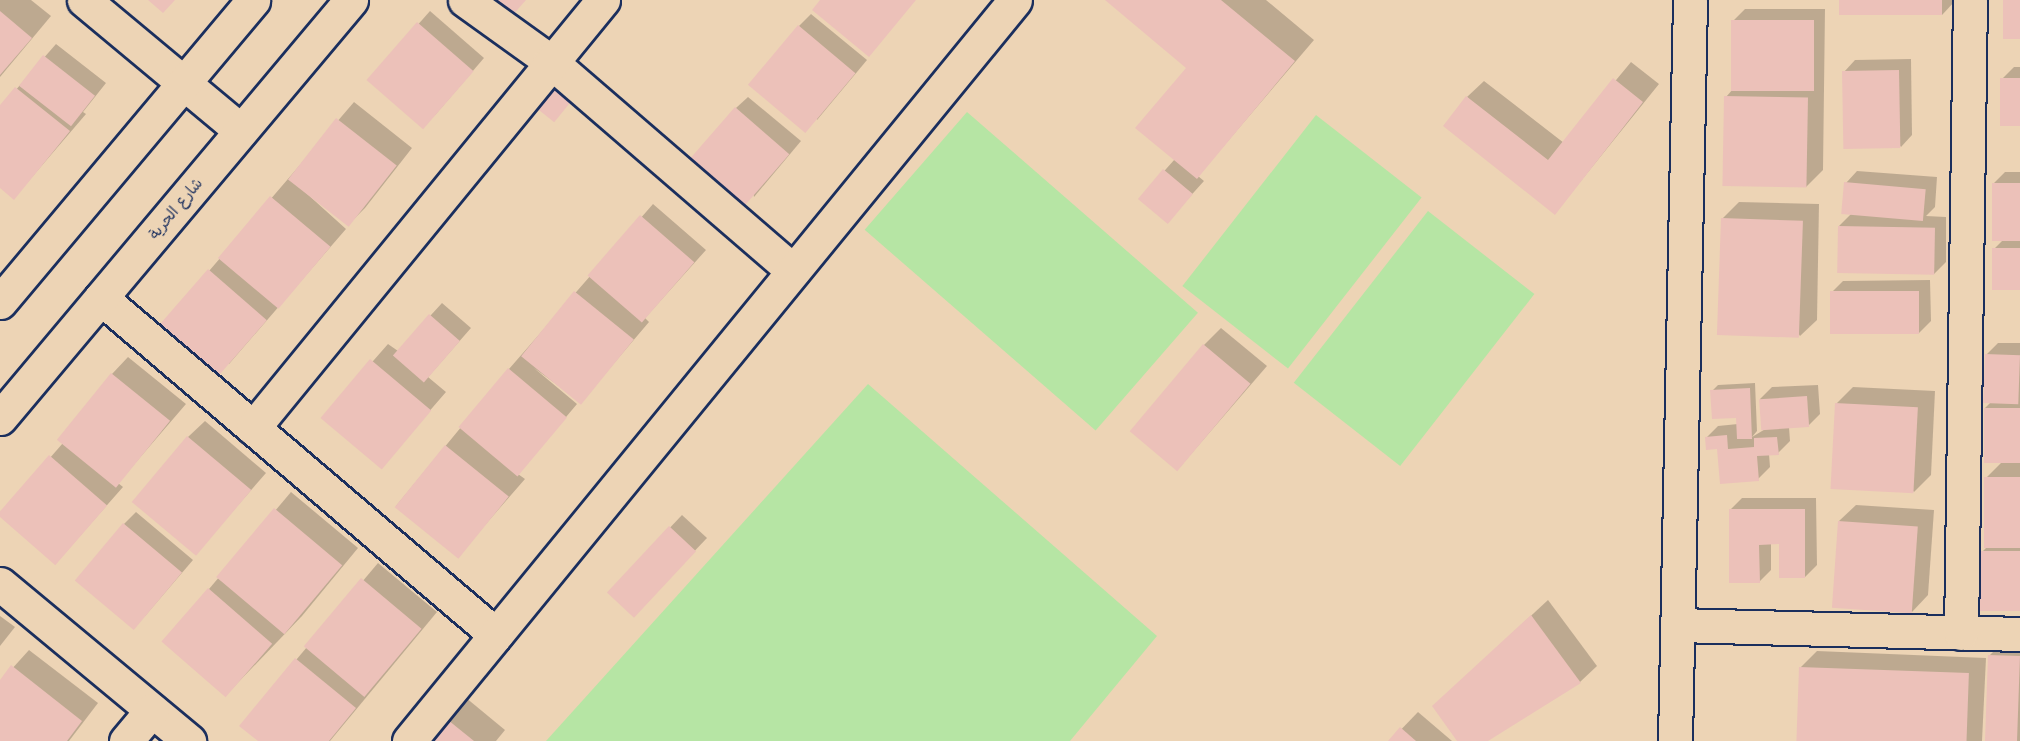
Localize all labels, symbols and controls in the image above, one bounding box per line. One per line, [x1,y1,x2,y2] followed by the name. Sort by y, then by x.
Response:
[145,175,207,243] street label: شارع الحرية

